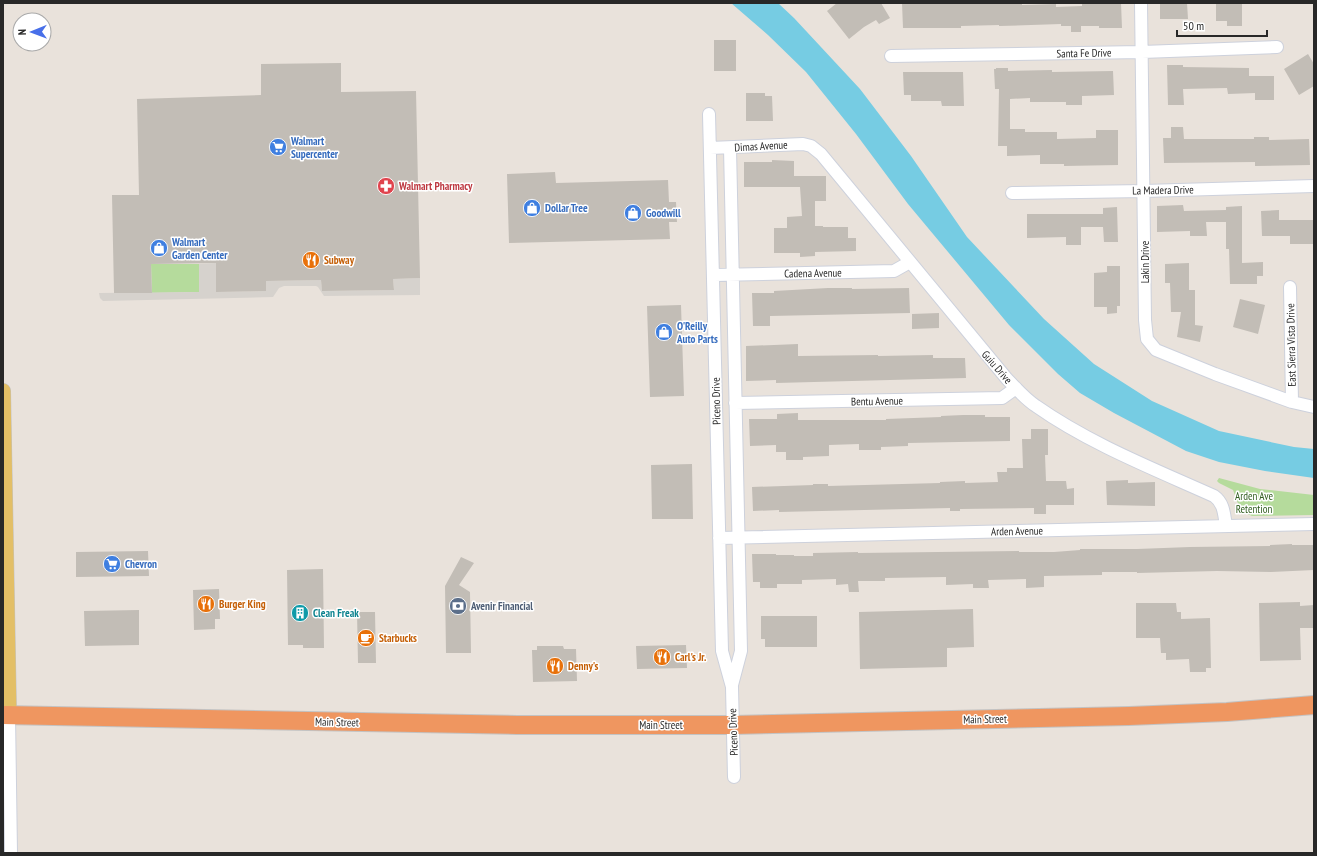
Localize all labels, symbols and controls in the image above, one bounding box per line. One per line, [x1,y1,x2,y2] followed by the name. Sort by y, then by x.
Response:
[12,12,52,52] north arrow
[1177,12,1267,38] scale bar
[1183,18,1204,33] text: 50 m
[15,29,29,35] text: N
[1056,46,1112,60] street label: Santa Fe Drive
[290,134,339,161] place label: Walmart Supercenter
[268,137,288,157] supermarket icon: Walmart Supercenter
[734,138,788,154] street label: Dimas Avenue
[376,176,396,196] pharmacy icon: Walmart Pharmacy
[398,179,473,193] place label: Walmart Pharmacy
[1132,182,1194,198] street label: La Madera Drive
[522,198,542,218] shop icon: Dollar Tree
[545,201,588,215] place label: Dollar Tree
[623,203,643,223] shop icon: Goodwill
[646,206,681,220] place label: Goodwill
[171,235,228,262] place label: Walmart Garden Center
[149,238,169,258] shop icon: Walmart Garden Center
[1138,240,1152,283] street label: Lakin Drive
[301,250,321,270] restaurant icon: Subway
[324,253,355,267] place label: Subway
[784,265,842,281] street label: Cadena Avenue
[1283,303,1299,387] street label: East Sierra Vista Drive
[676,319,718,346] place label: O'Reilly Auto Parts
[654,322,674,342] shop icon: O'Reilly Auto Parts
[979,347,1016,387] street label: Guiu Drive
[709,377,723,425] street label: Piceno Drive
[851,394,904,408] street label: Bentu Avenue
[1235,489,1273,516] park label: Arden Ave Retention
[991,524,1044,538] street label: Arden Avenue
[102,554,122,574] supermarket icon: Chevron
[125,557,157,571] place label: Chevron
[196,594,216,614] restaurant icon: Burger King
[448,596,468,616] bank icon: Avenir Financial
[219,597,266,611] place label: Burger King
[470,599,533,613] place label: Avenir Financial
[290,603,310,623] building icon: Clean Freak
[313,606,359,620] place label: Clean Freak
[356,628,376,648] cafe icon: Starbucks
[379,631,417,645] place label: Starbucks
[652,647,672,667] restaurant icon: Carl's Jr.
[675,650,706,664] place label: Carl's Jr.
[545,656,565,676] restaurant icon: Denny's
[568,659,599,673] place label: Denny's
[725,708,741,756] street label: Piceno Drive
[963,712,1007,726] street label: Main Street
[315,715,359,729] street label: Main Street
[639,718,683,732] street label: Main Street

